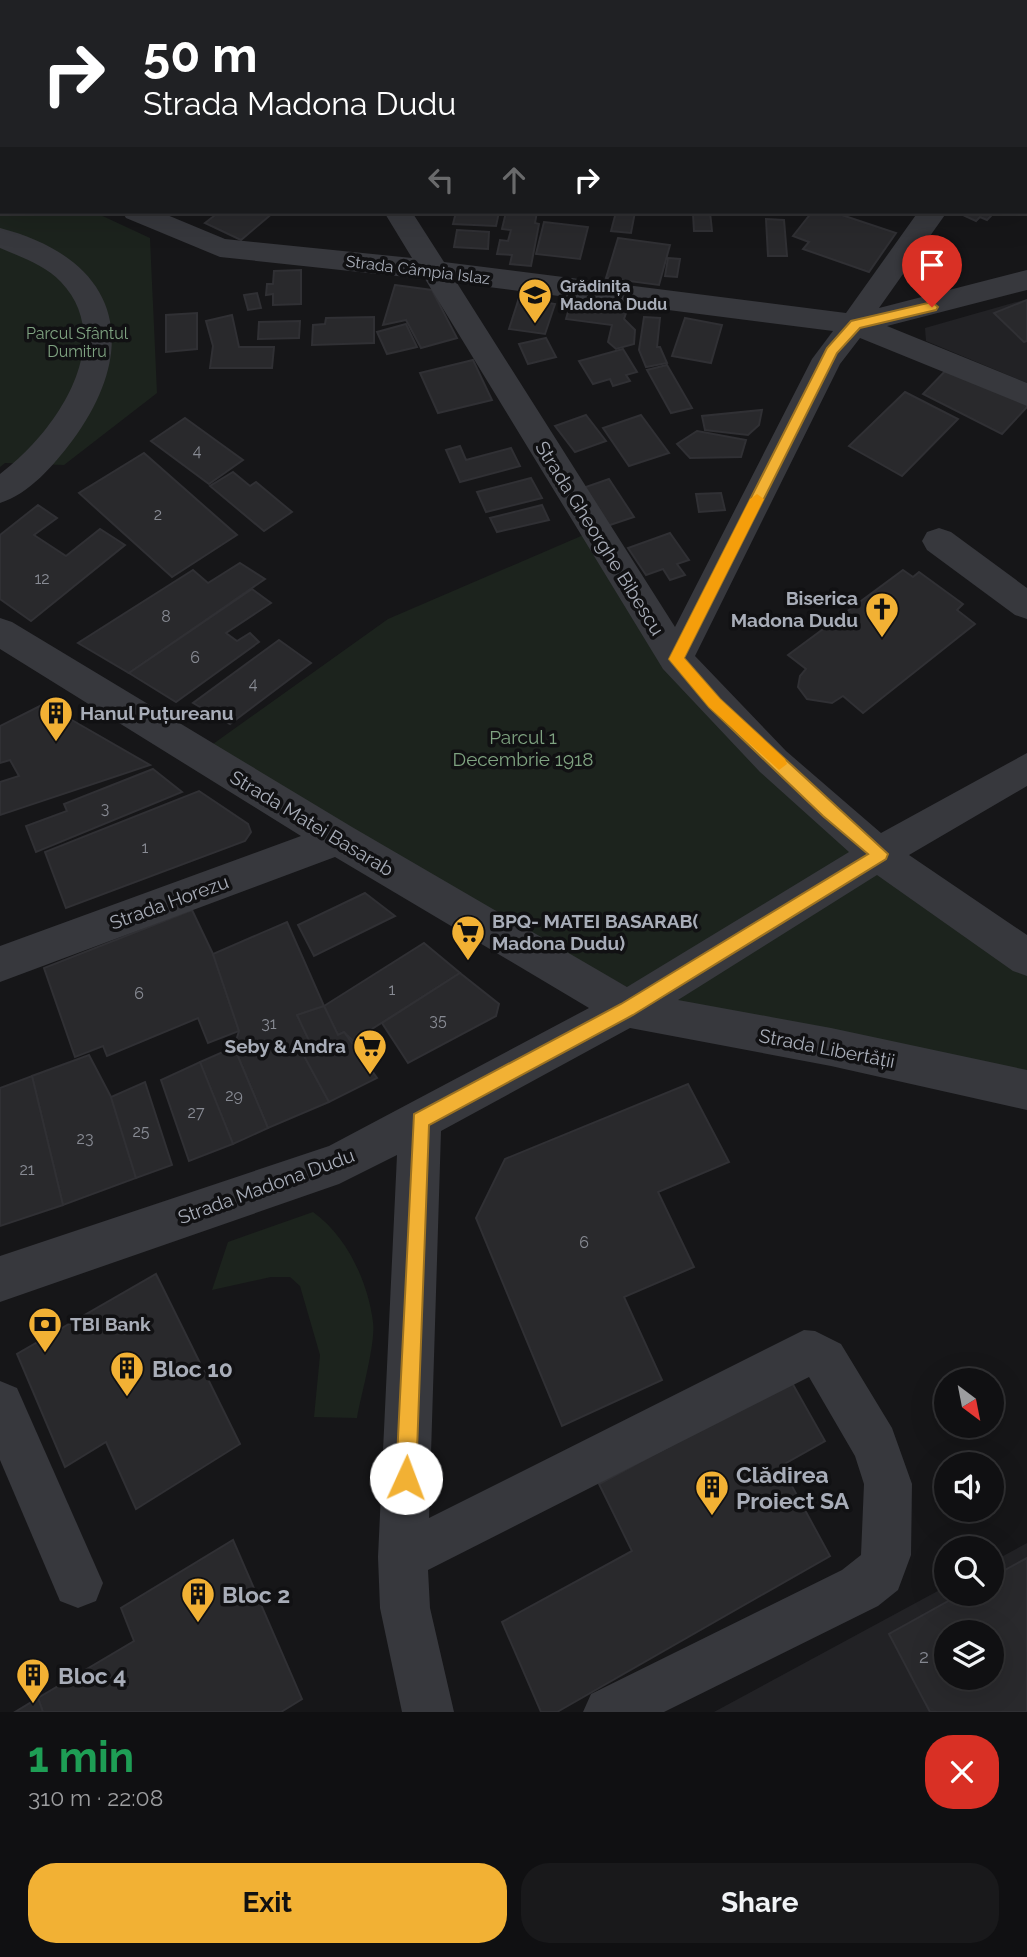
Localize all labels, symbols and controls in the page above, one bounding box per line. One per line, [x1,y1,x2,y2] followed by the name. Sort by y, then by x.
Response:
[143,26,258,83] text: 50 m
[28,28,119,119] icon: right
[143,85,456,122] text: Strada Madona Dudu
[422,161,460,199] icon: left
[495,161,533,199] icon: ahead
[568,161,606,199] icon: right
[902,235,962,307] pin
[913,246,951,284] icon: arrive
[345,252,491,288] street label: Strada Câmpia Islaz
[516,276,554,325] school or university icon: Grădinița Madona Dudu
[560,277,667,314] place label: Grădinița Madona Dudu
[26,324,129,361] park label: Parcul Sfântul Dumitru
[531,437,669,639] street label: Strada Gheorghe Bibescu
[193,441,202,460] house number: 4
[154,505,162,524] house number: 2
[34,569,50,588] house number: 12
[731,587,858,631] place label: Biserica Madona Dudu
[863,590,901,639] church icon: Biserica Madona Dudu
[161,607,171,626] house number: 8
[190,648,200,667] house number: 6
[249,674,258,693] house number: 4
[37,694,75,743] building icon: Hanul Puțureanu
[80,702,234,724] place label: Hanul Puțureanu
[453,726,593,770] park label: Parcul 1 Decembrie 1918
[227,766,397,880] street label: Strada Matei Basarab
[101,799,109,818] house number: 3
[142,838,149,857] house number: 1
[107,870,231,934] street label: Strada Horezu
[492,910,698,954] place label: BPQ- MATEI BASARAB( Madona Dudu)
[449,913,487,962] supermarket icon: BPQ- MATEI BASARAB( Madona Dudu)
[389,980,396,999] house number: 1
[134,984,144,1003] house number: 6
[429,1011,447,1030] house number: 35
[261,1014,277,1033] house number: 31
[757,1024,897,1072] street label: Strada Libertății
[351,1027,389,1076] supermarket icon: Seby & Andra
[225,1035,346,1057] place label: Seby & Andra
[225,1086,243,1105] house number: 29
[188,1103,205,1122] house number: 27
[132,1122,150,1141] house number: 25
[77,1129,93,1148] house number: 23
[175,1144,357,1228] street label: Strada Madona Dudu
[19,1160,35,1179] house number: 21
[579,1233,589,1252] house number: 6
[26,1305,64,1354] bank icon: TBI Bank
[70,1313,151,1335] place label: TBI Bank
[108,1349,146,1398] building icon: Bloc 10
[152,1355,233,1382] place label: Bloc 10
[934,1368,1004,1438] north arrow
[934,1368,1004,1690] map controls
[369,1441,443,1515] position arrow
[934,1452,1004,1522] button: sound
[736,1461,850,1514] place label: Clădirea Proiect SA
[693,1468,731,1517] building icon: Clădirea Proiect SA
[934,1536,1004,1606] button: search
[179,1575,217,1624] building icon: Bloc 2
[222,1581,290,1608] place label: Bloc 2
[934,1620,1004,1690] button: layers
[919,1645,929,1667] house number: 2
[14,1656,52,1705] building icon: Bloc 4
[58,1662,127,1689] place label: Bloc 4
[28,1733,134,1782] text: 1 min
[925,1735,999,1809] button: close
[28,1784,163,1811] text: 310 m · 22:08
[28,1863,507,1943] button: Exit
[521,1863,999,1943] button: Share

